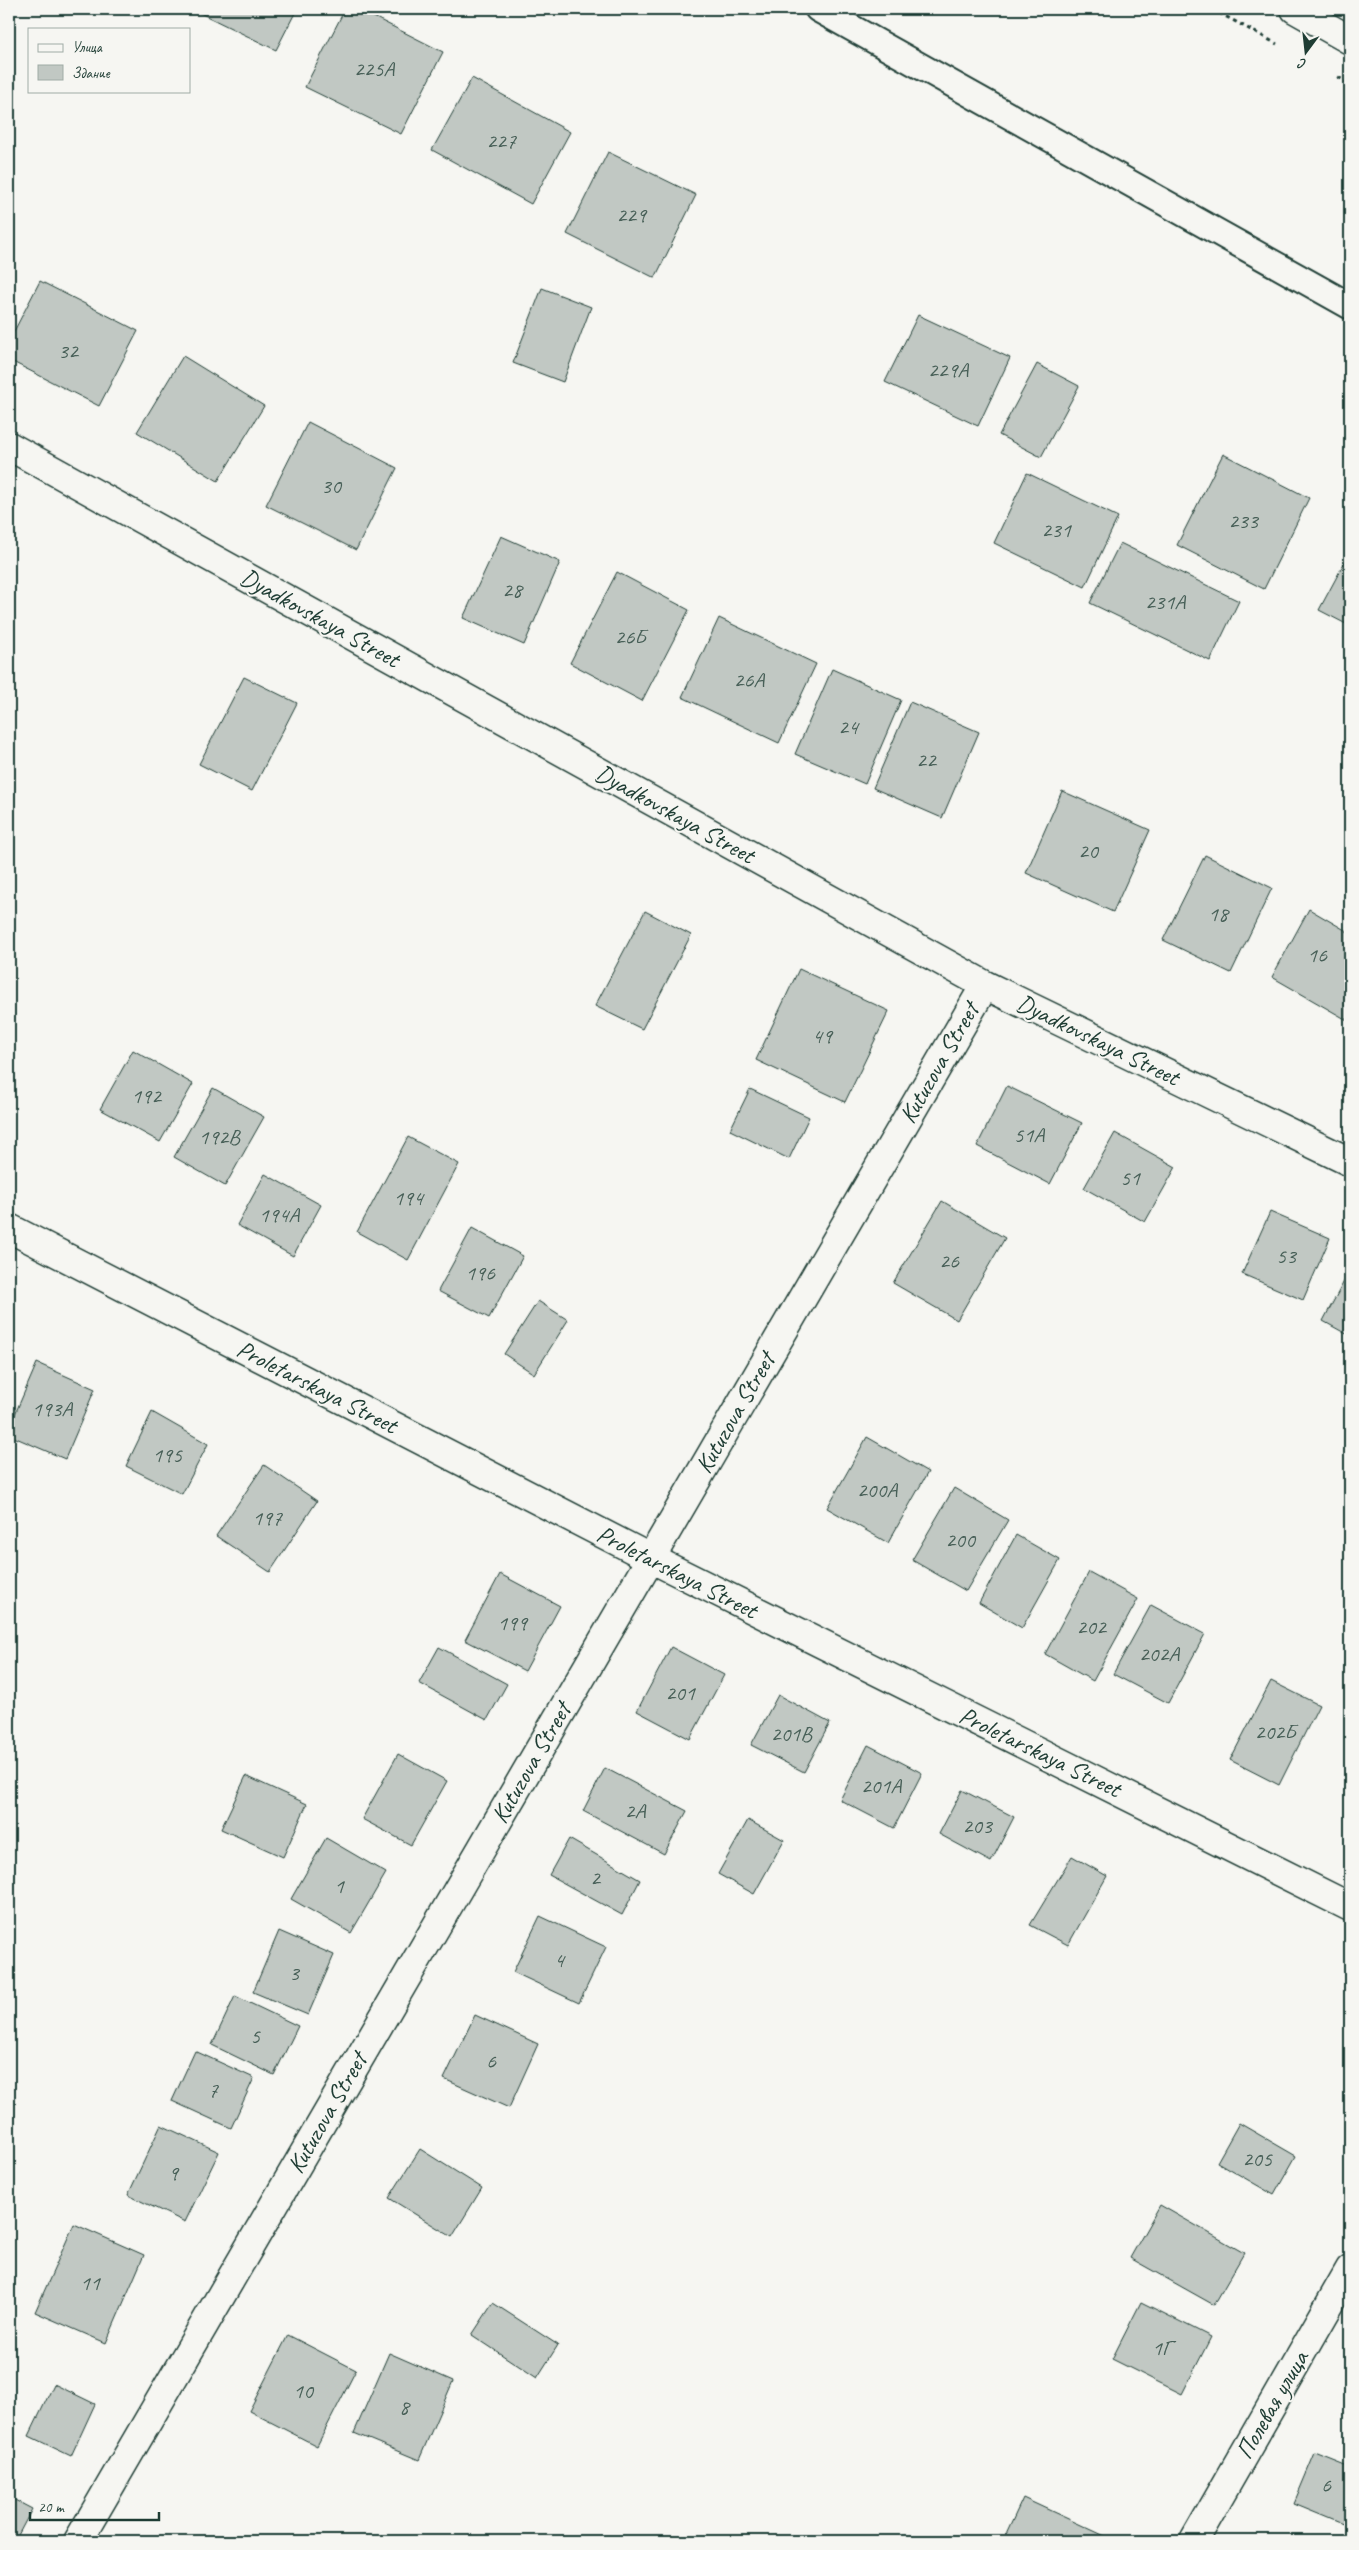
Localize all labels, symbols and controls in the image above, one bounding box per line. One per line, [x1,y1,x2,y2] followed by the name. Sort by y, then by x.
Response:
[28,28,190,92] legend
[1282,28,1332,78] north arrow
[72,38,103,57] text: Улица
[1295,54,1308,73] text: С
[354,55,395,83] house number: 225А
[72,64,111,83] text: Здание
[486,127,517,155] house number: 227
[616,201,648,229] house number: 229
[58,337,80,365] house number: 32
[928,356,969,384] house number: 229А
[321,472,343,500] house number: 30
[1228,507,1260,535] house number: 233
[1041,516,1072,544] house number: 231
[235,561,408,676] street label: Dyadkovskaya Street
[502,576,524,604] house number: 28
[1145,588,1186,616] house number: 231А
[615,623,649,651] house number: 26Б
[734,666,765,694] house number: 26А
[838,713,860,741] house number: 24
[916,746,938,774] house number: 22
[590,757,763,872] street label: Dyadkovskaya Street
[1078,837,1100,865] house number: 20
[1208,900,1230,928] house number: 18
[1307,941,1328,969] house number: 16
[1011,987,1187,1094] street label: Dyadkovskaya Street
[892,994,988,1129] street label: Kutuzova Street
[812,1022,834,1050] house number: 49
[131,1082,163,1110] house number: 192
[1014,1121,1045,1149] house number: 51А
[199,1123,241,1151] house number: 192В
[1120,1164,1141,1192] house number: 51
[393,1184,425,1212] house number: 194
[259,1201,300,1229] house number: 194А
[1276,1242,1298,1270] house number: 53
[939,1247,960,1275] house number: 26
[465,1259,496,1287] house number: 196
[231,1333,405,1442] street label: Proletarskaya Street
[688,1344,784,1479] street label: Kutuzova Street
[32,1395,73,1423] house number: 193А
[152,1441,183,1469] house number: 195
[857,1476,898,1504] house number: 200А
[252,1504,283,1532] house number: 197
[591,1518,765,1627] street label: Proletarskaya Street
[945,1526,977,1554] house number: 200
[497,1609,529,1637] house number: 199
[1076,1613,1108,1641] house number: 202
[1139,1640,1180,1668] house number: 202А
[665,1679,696,1707] house number: 201
[484,1694,580,1829] street label: Kutuzova Street
[954,1699,1129,1806] street label: Proletarskaya Street
[1255,1718,1299,1746] house number: 202Б
[771,1720,813,1748] house number: 201В
[861,1772,902,1800] house number: 201А
[625,1797,646,1825] house number: 2А
[962,1812,994,1840] house number: 203
[590,1864,602,1892] house number: 2
[334,1872,345,1900] house number: 1
[554,1946,566,1974] house number: 4
[289,1959,301,1987] house number: 3
[250,2022,261,2050] house number: 5
[280,2044,376,2179] street label: Kutuzova Street
[486,2047,497,2075] house number: 6
[208,2076,219,2104] house number: 7
[1242,2145,1273,2173] house number: 205
[168,2159,180,2187] house number: 9
[80,2269,101,2297] house number: 11
[1152,2334,1177,2362] house number: 1Г
[1228,2343,1317,2465] street label: Полевая улица
[293,2377,315,2405] house number: 10
[399,2393,411,2421] house number: 8
[1321,2471,1332,2499] house number: 6
[30,2490,159,2522] scale bar
[38,2498,65,2517] text: 20 m

